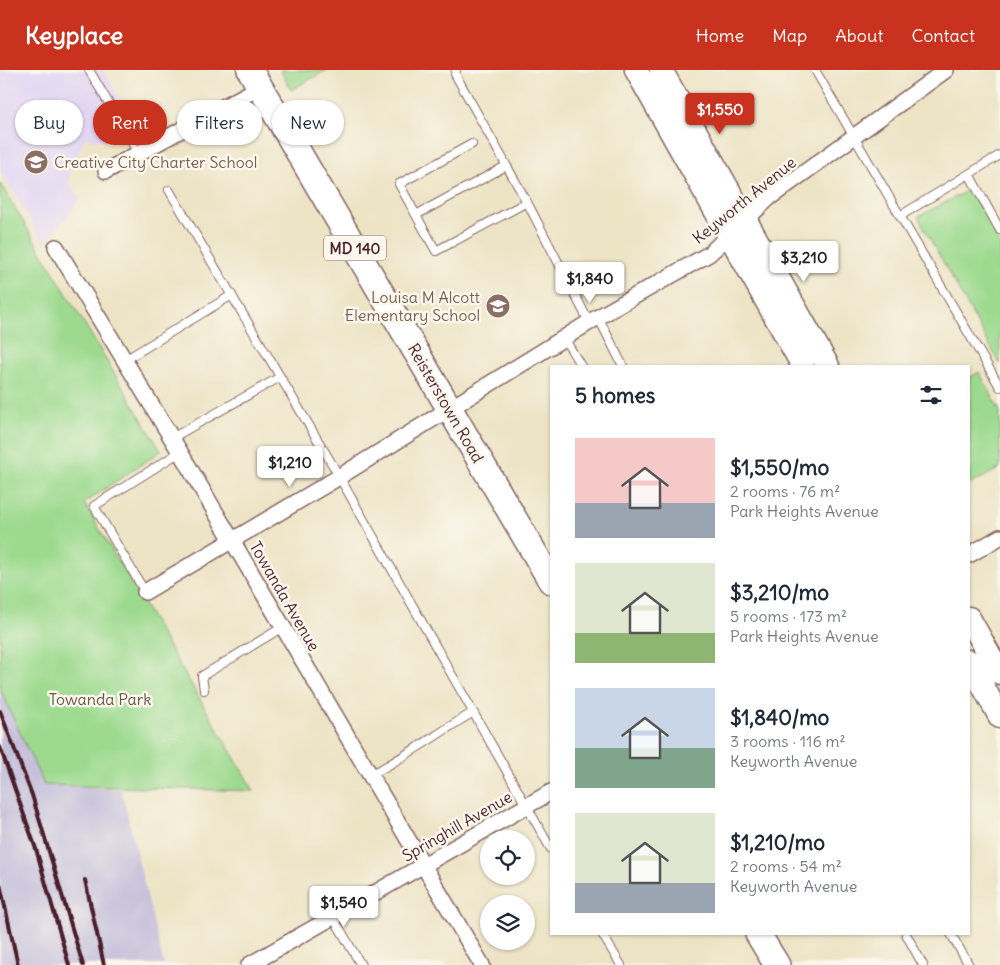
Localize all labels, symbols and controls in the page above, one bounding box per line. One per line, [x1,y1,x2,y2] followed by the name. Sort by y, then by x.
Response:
[25,20,123,50] text: Keyplace
[696,24,744,47] text: Home
[772,24,807,47] text: Map
[835,24,883,47] text: About
[911,24,975,47] text: Contact
[679,92,761,135] pin: $1,550
[696,99,744,119] text: $1,550
[15,100,83,145] chip: Buy
[93,100,167,145] chip: Rent
[177,100,262,145] chip: Filters
[272,100,344,145] chip: New
[23,149,49,175] school or university icon: Creative City Charter School
[54,152,257,172] place label: Creative City Charter School
[688,152,800,248] street label: Keyworth Avenue
[324,236,386,260] road number: MD 140
[763,240,845,283] pin: $3,210
[781,247,827,267] text: $3,210
[549,262,631,304] pin: $1,840
[566,268,614,288] text: $1,840
[345,287,481,325] place label: Louisa M Alcott Elementary School
[485,293,511,319] school or university icon: Louisa M Alcott Elementary School
[404,340,488,466] street label: Reisterstown Road
[917,381,945,409] icon: filters
[575,382,655,409] text: 5 homes
[249,446,331,488] pin: $1,210
[268,452,312,472] text: $1,210
[730,454,829,481] text: $1,550/mo
[615,458,675,518] icon: home
[730,481,840,501] text: 2 rooms · 76 m²
[730,501,879,521] text: Park Heights Avenue
[246,538,324,654] street label: Towanda Avenue
[730,579,829,606] text: $3,210/mo
[615,583,675,643] icon: home
[730,606,847,626] text: 5 rooms · 173 m²
[730,626,879,646] text: Park Heights Avenue
[49,689,151,709] park label: Towanda Park
[730,704,829,731] text: $1,840/mo
[615,708,675,768] icon: home
[730,731,846,751] text: 3 rooms · 116 m²
[730,751,857,771] text: Keyworth Avenue
[398,786,516,866] street label: Springhill Avenue
[730,829,825,856] text: $1,210/mo
[480,830,535,950] map controls
[480,830,535,885] button: locate
[615,833,675,893] icon: home
[730,856,842,876] text: 2 rooms · 54 m²
[730,876,857,896] text: Keyworth Avenue
[303,886,385,928] pin: $1,540
[320,892,368,912] text: $1,540
[480,895,535,950] button: layers

